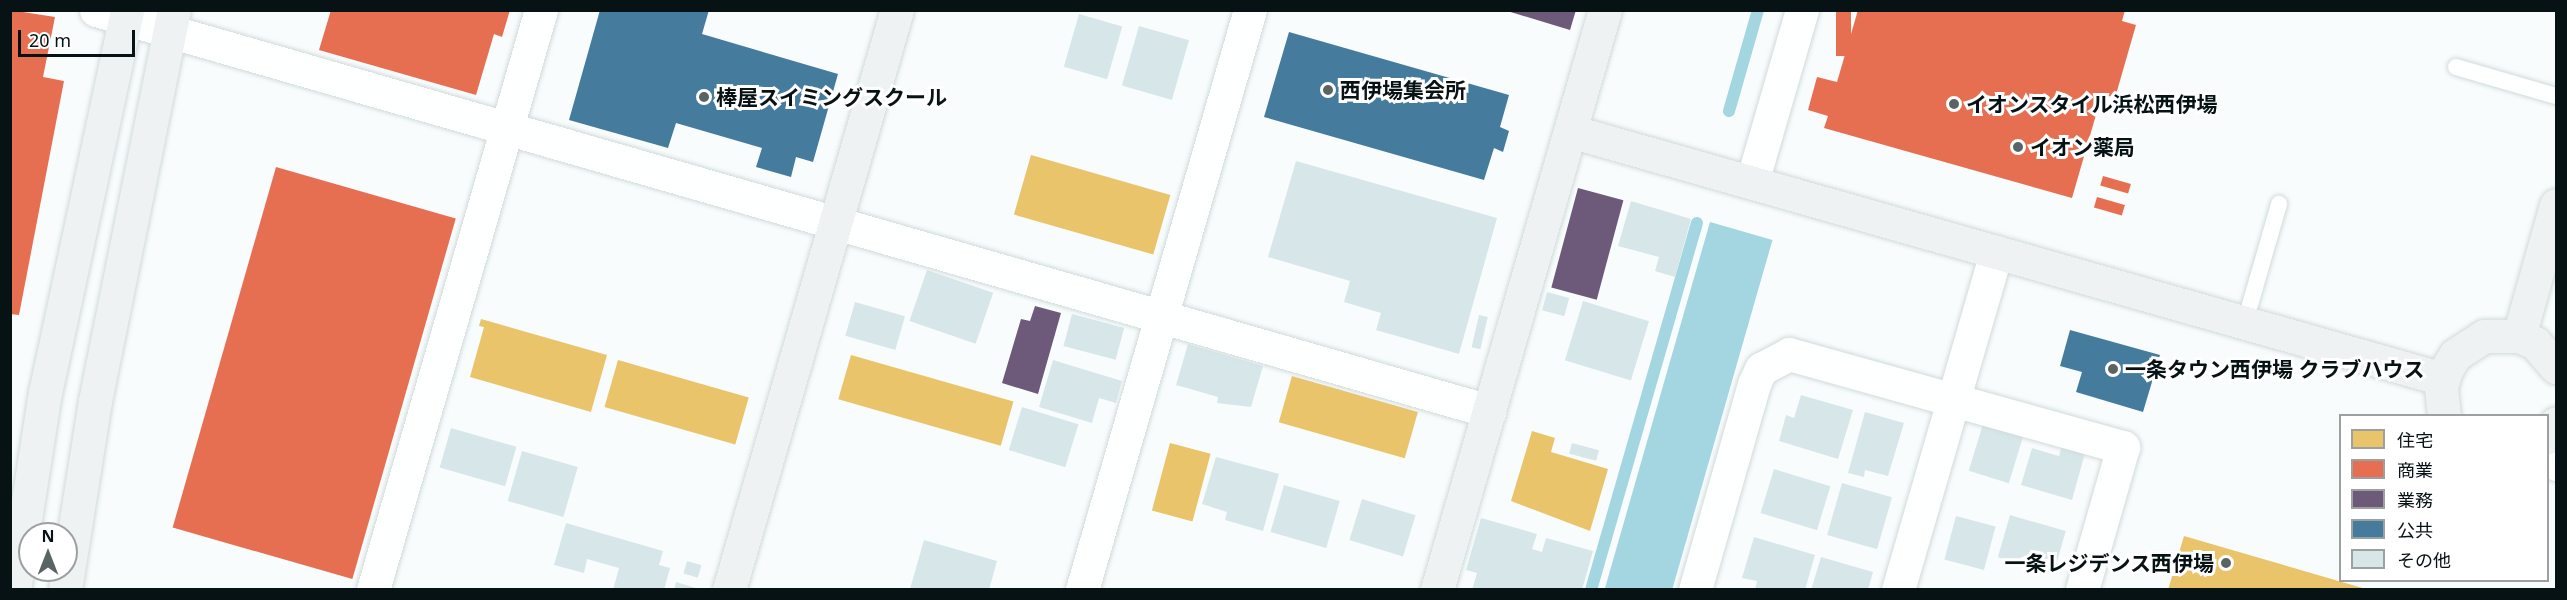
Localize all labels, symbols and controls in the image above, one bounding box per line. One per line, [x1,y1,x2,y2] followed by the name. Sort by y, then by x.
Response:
[21,18,138,56] scale bar
[29,28,71,52] text: 20 m
[1340,77,1466,103] place label: 西伊場集会所
[1321,83,1335,97] marker: 西伊場集会所
[716,84,947,110] place label: 棒屋スイミングスクール
[697,90,711,104] marker: 棒屋スイミングスクール
[1966,91,2218,117] place label: イオンスタイル浜松西伊場
[1947,97,1961,111] marker: イオンスタイル浜松西伊場
[2030,134,2135,160] place label: イオン薬局
[2011,140,2025,154] marker: イオン薬局
[2125,356,2424,382] place label: 一条タウン西伊場 クラブハウス
[2106,362,2120,376] marker: 一条タウン西伊場 クラブハウス
[2339,414,2549,582] legend
[2397,428,2433,452] text: 住宅
[2397,458,2433,482] text: 商業
[2397,488,2433,512] text: 業務
[2397,518,2433,542] text: 公共
[18,522,78,582] north arrow
[41,525,55,547] text: N
[2397,548,2451,572] text: その他
[2004,550,2214,576] place label: 一条レジデンス西伊場
[2219,556,2233,570] marker: 一条レジデンス西伊場

